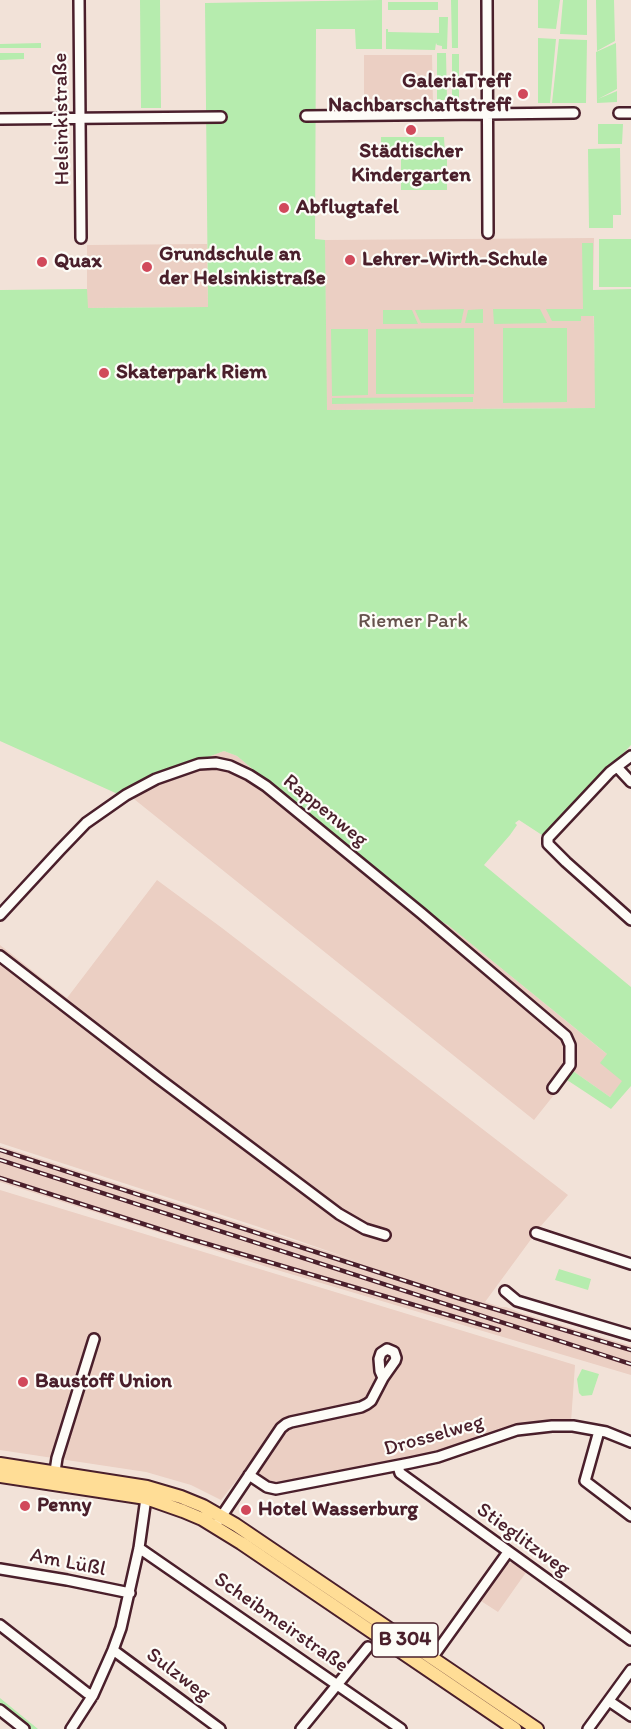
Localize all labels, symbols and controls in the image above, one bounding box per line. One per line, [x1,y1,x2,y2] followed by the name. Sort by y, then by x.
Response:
[48,52,76,186] street label: Helsinkistraße
[328,69,511,119] place label: GaleriaTreff Nachbarschaftstreff
[516,87,530,101] marker: GaleriaTreff Nachbarschaftstreff
[404,123,418,137] marker: Städtischer Kindergarten
[351,139,471,189] place label: Städtischer Kindergarten
[296,195,399,221] place label: Abflugtafel
[277,201,291,215] marker: Abflugtafel
[159,242,326,292] place label: Grundschule an der Helsinkistraße
[362,247,548,273] place label: Lehrer-Wirth-Schule
[54,249,102,275] place label: Quax
[343,253,357,267] marker: Lehrer-Wirth-Schule
[35,255,49,269] marker: Quax
[140,260,154,274] marker: Grundschule an der Helsinkistraße
[116,360,267,386] place label: Skaterpark Riem
[97,366,111,380] marker: Skaterpark Riem
[358,609,468,635] park label: Riemer Park
[277,769,373,853] street label: Rappenweg
[35,1369,172,1395] place label: Baustoff Union
[16,1375,30,1389] marker: Baustoff Union
[381,1410,487,1462] street label: Drosselweg
[37,1493,91,1519] place label: Penny
[258,1497,418,1523] place label: Hotel Wasserburg
[471,1498,575,1582] street label: Stieglitzweg
[18,1499,32,1513] marker: Penny
[239,1503,253,1517] marker: Hotel Wasserburg
[28,1543,108,1583] street label: Am Lüßl
[209,1567,353,1679] street label: Scheibmeirstraße
[372,1623,438,1657] road number: B 304
[141,1643,215,1707] street label: Sulzweg

